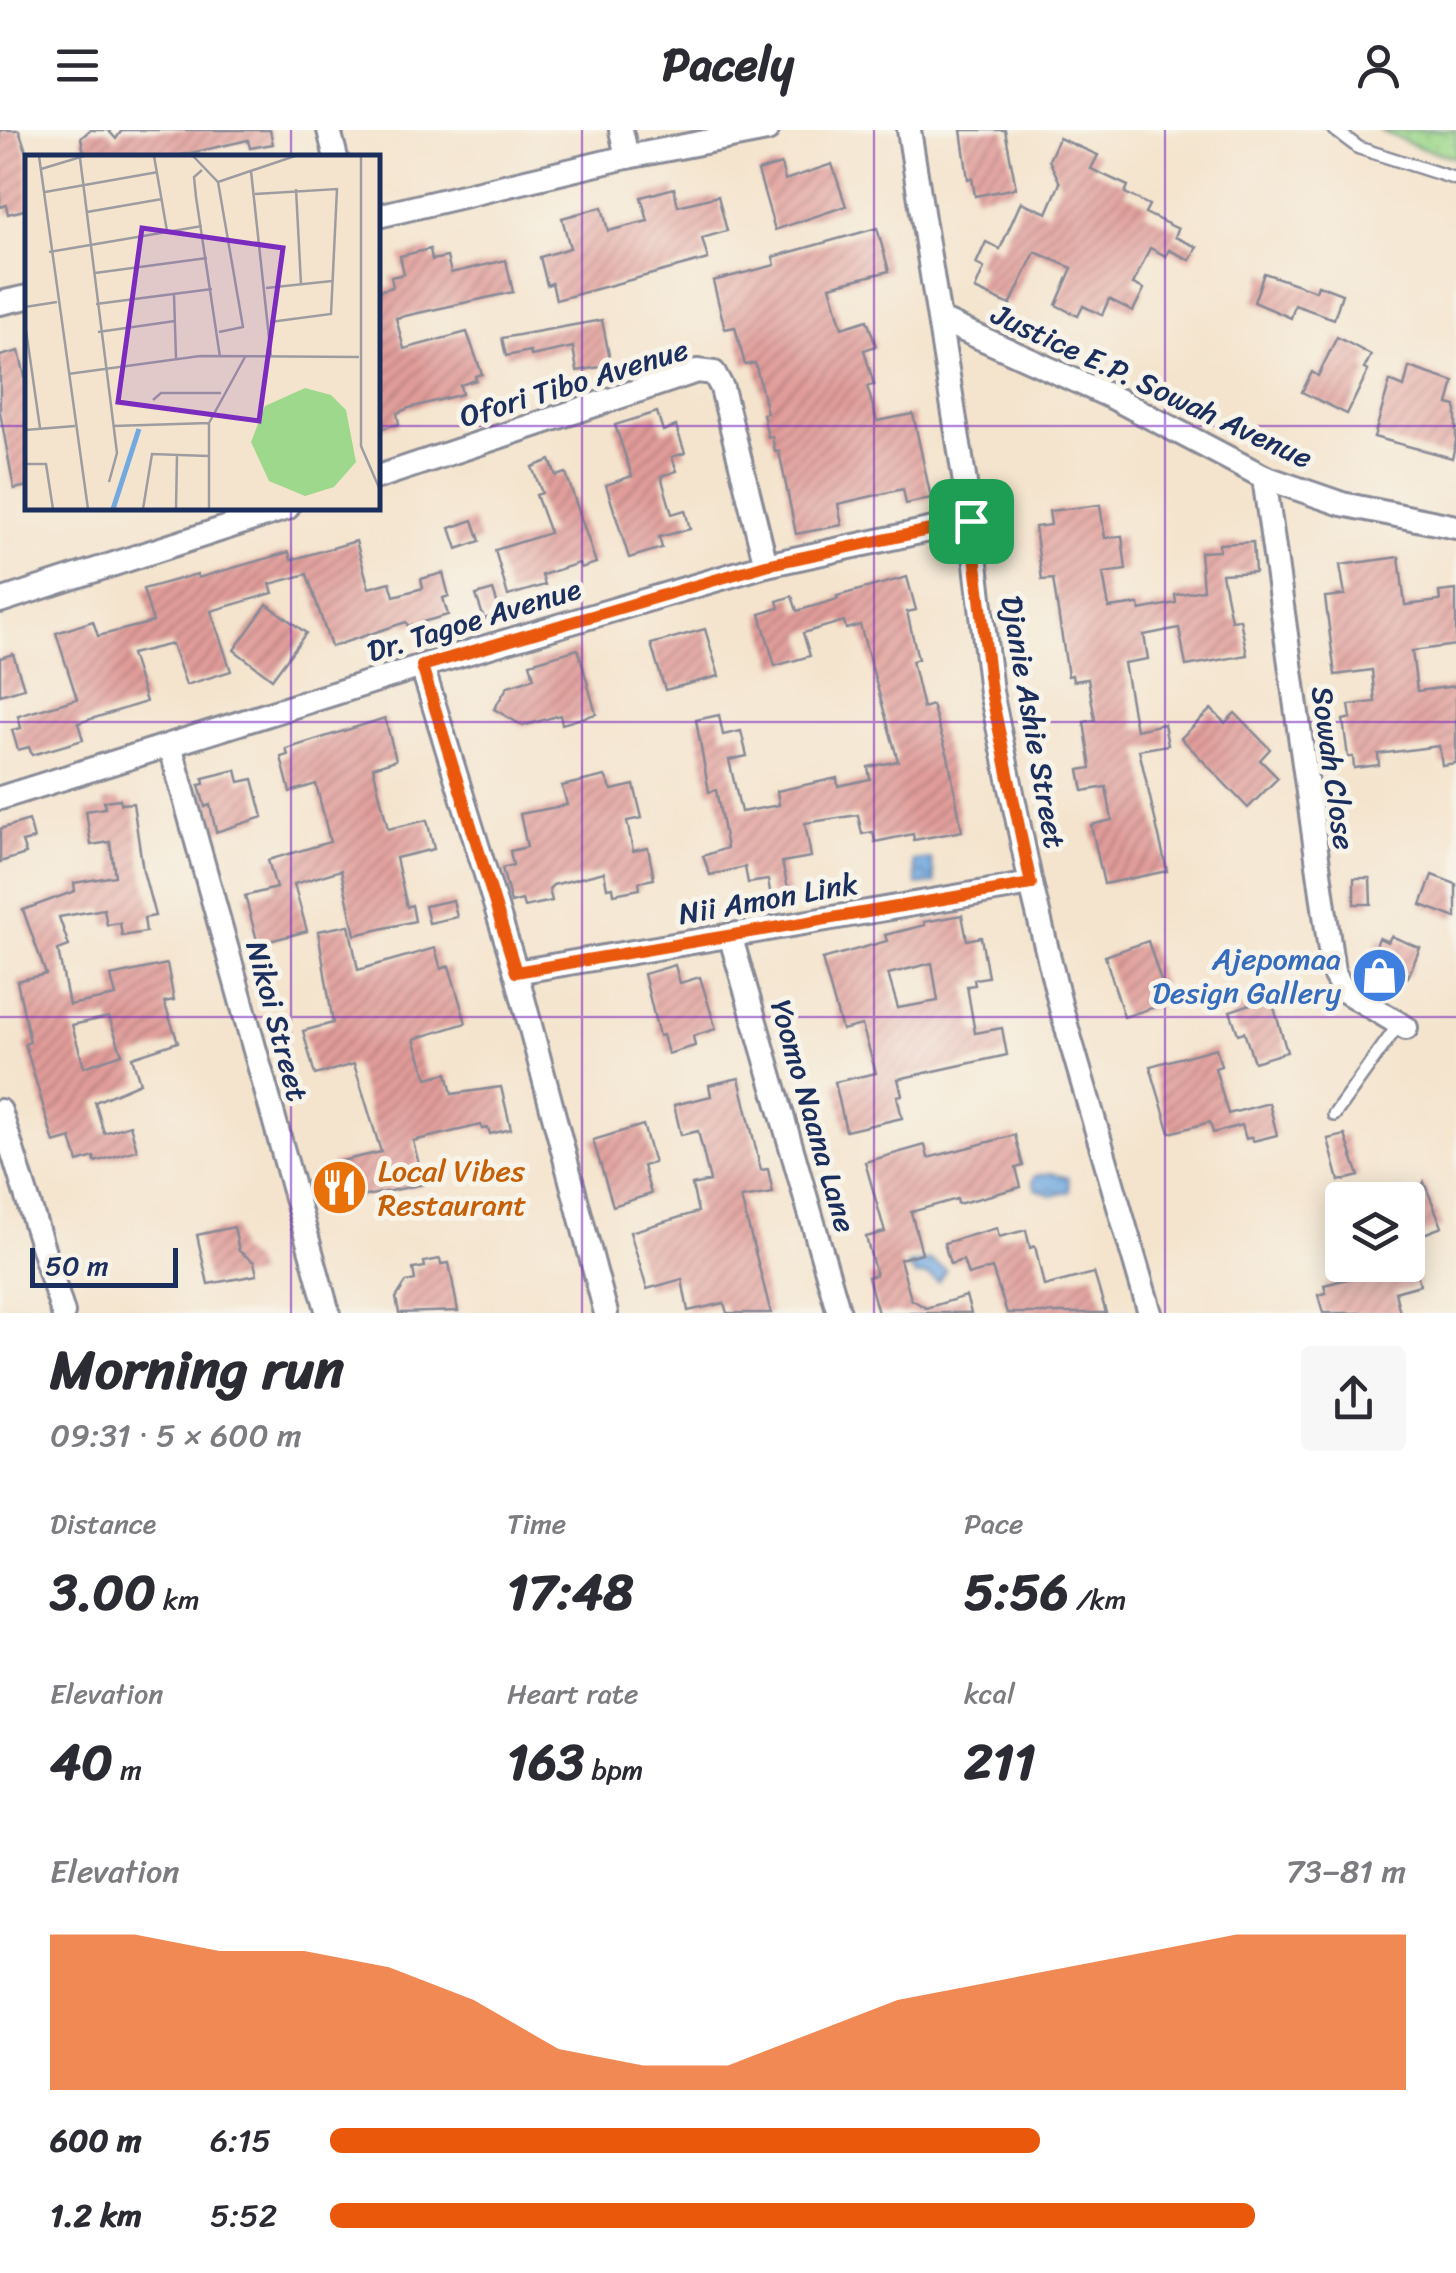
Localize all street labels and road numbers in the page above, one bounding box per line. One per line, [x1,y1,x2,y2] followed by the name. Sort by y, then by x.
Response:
[981,287,1322,484] street label: Justice E.P. Sowah Avenue
[453,323,695,443] street label: Ofori Tibo Avenue
[360,562,588,678] street label: Dr. Tagoe Avenue
[984,591,1082,853] street label: Djanie Ashie Street
[1295,683,1371,853] street label: Sowah Close
[674,857,863,941] street label: Nii Amon Link
[230,935,324,1107] street label: Nikoi Street
[754,993,872,1239] street label: Yoomo Naana Lane

